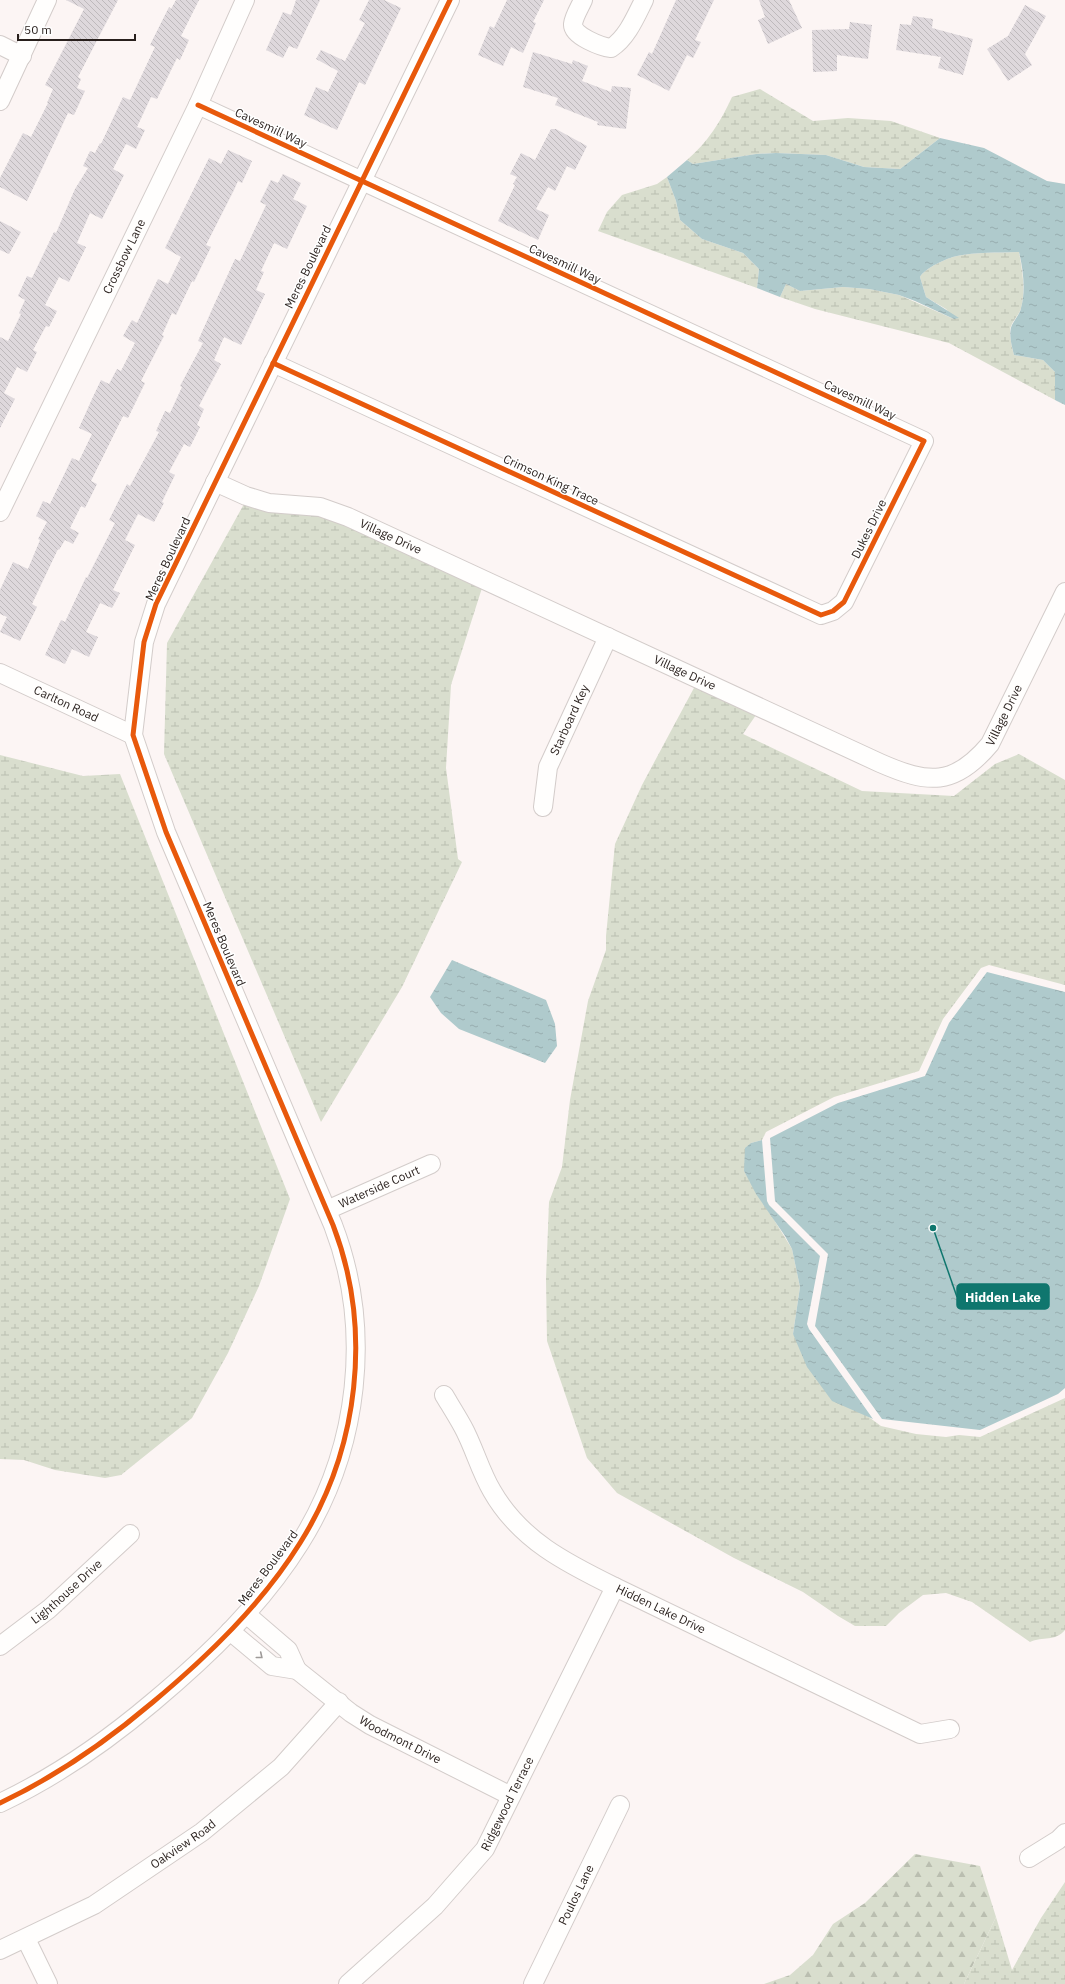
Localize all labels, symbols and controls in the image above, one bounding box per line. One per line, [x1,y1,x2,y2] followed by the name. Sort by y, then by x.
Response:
[18,16,135,42] scale bar
[24,22,52,37] text: 50 m
[233,104,310,151] street label: Cavesmill Way
[99,216,149,296] street label: Crossbow Lane
[281,223,334,311] street label: Meres Boulevard
[527,240,604,287] street label: Cavesmill Way
[822,376,899,423] street label: Cavesmill Way
[501,451,602,508] street label: Crimson King Trace
[848,496,890,561] street label: Dukes Drive
[142,515,193,603] street label: Meres Boulevard
[357,515,425,557] street label: Village Drive
[652,651,719,693] street label: Village Drive
[982,681,1025,748] street label: Village Drive
[32,682,101,725] street label: Carlton Road
[546,682,592,758] street label: Starboard Key
[200,899,249,988] street label: Meres Boulevard
[336,1162,422,1211] street label: Waterside Court
[957,1284,1049,1309] callout: Hidden Lake
[965,1289,1041,1306] text: Hidden Lake
[234,1527,301,1608] street label: Meres Boulevard
[28,1556,105,1627] street label: Lighthouse Drive
[614,1581,709,1637] street label: Hidden Lake Drive
[256,1651,263,1658] one-way arrow
[357,1712,444,1767] street label: Woodmont Drive
[477,1754,537,1853] street label: Ridgewood Terrace
[147,1816,218,1872] street label: Oakview Road
[555,1862,597,1927] street label: Poulos Lane

